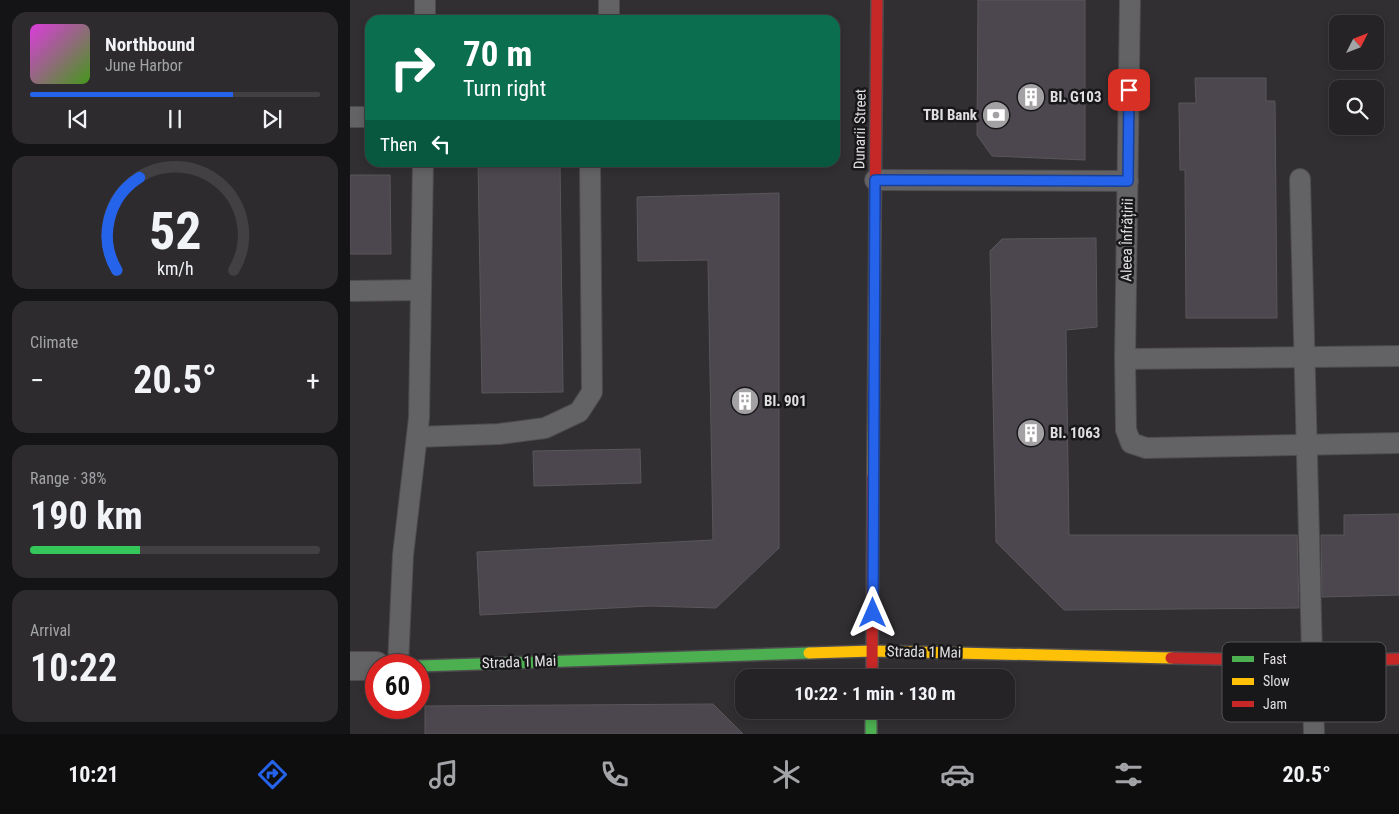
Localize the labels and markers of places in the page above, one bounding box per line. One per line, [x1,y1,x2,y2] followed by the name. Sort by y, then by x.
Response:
[1108,69,1150,111] pin
[1016,82,1046,112] building icon: Bl. G103
[1050,88,1102,106] place label: Bl. G103
[981,100,1011,130] bank icon: TBI Bank
[923,106,978,124] place label: TBI Bank
[730,386,760,416] building icon: Bl. 901
[764,392,807,410] place label: Bl. 901
[1016,418,1046,448] building icon: Bl. 1063
[1050,424,1100,442] place label: Bl. 1063

